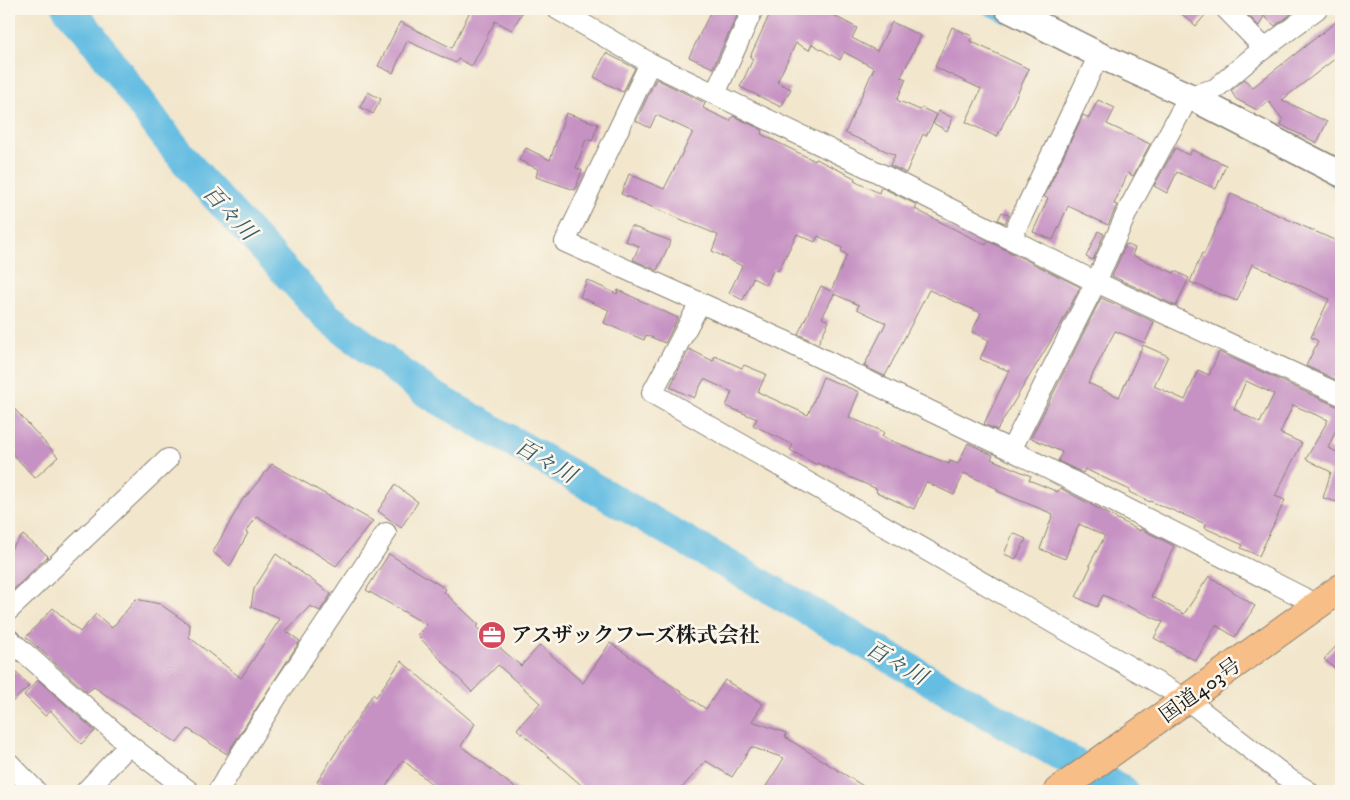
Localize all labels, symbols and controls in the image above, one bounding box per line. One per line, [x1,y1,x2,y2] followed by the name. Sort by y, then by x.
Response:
[197,180,263,248] water label: 百々川
[510,433,582,490] water label: 百々川
[477,620,507,650] office icon: アスザックフーズ株式会社
[511,623,760,649] place label: アスザックフーズ株式会社
[861,635,933,692] water label: 百々川
[1155,653,1246,729] street label: 国道403号

